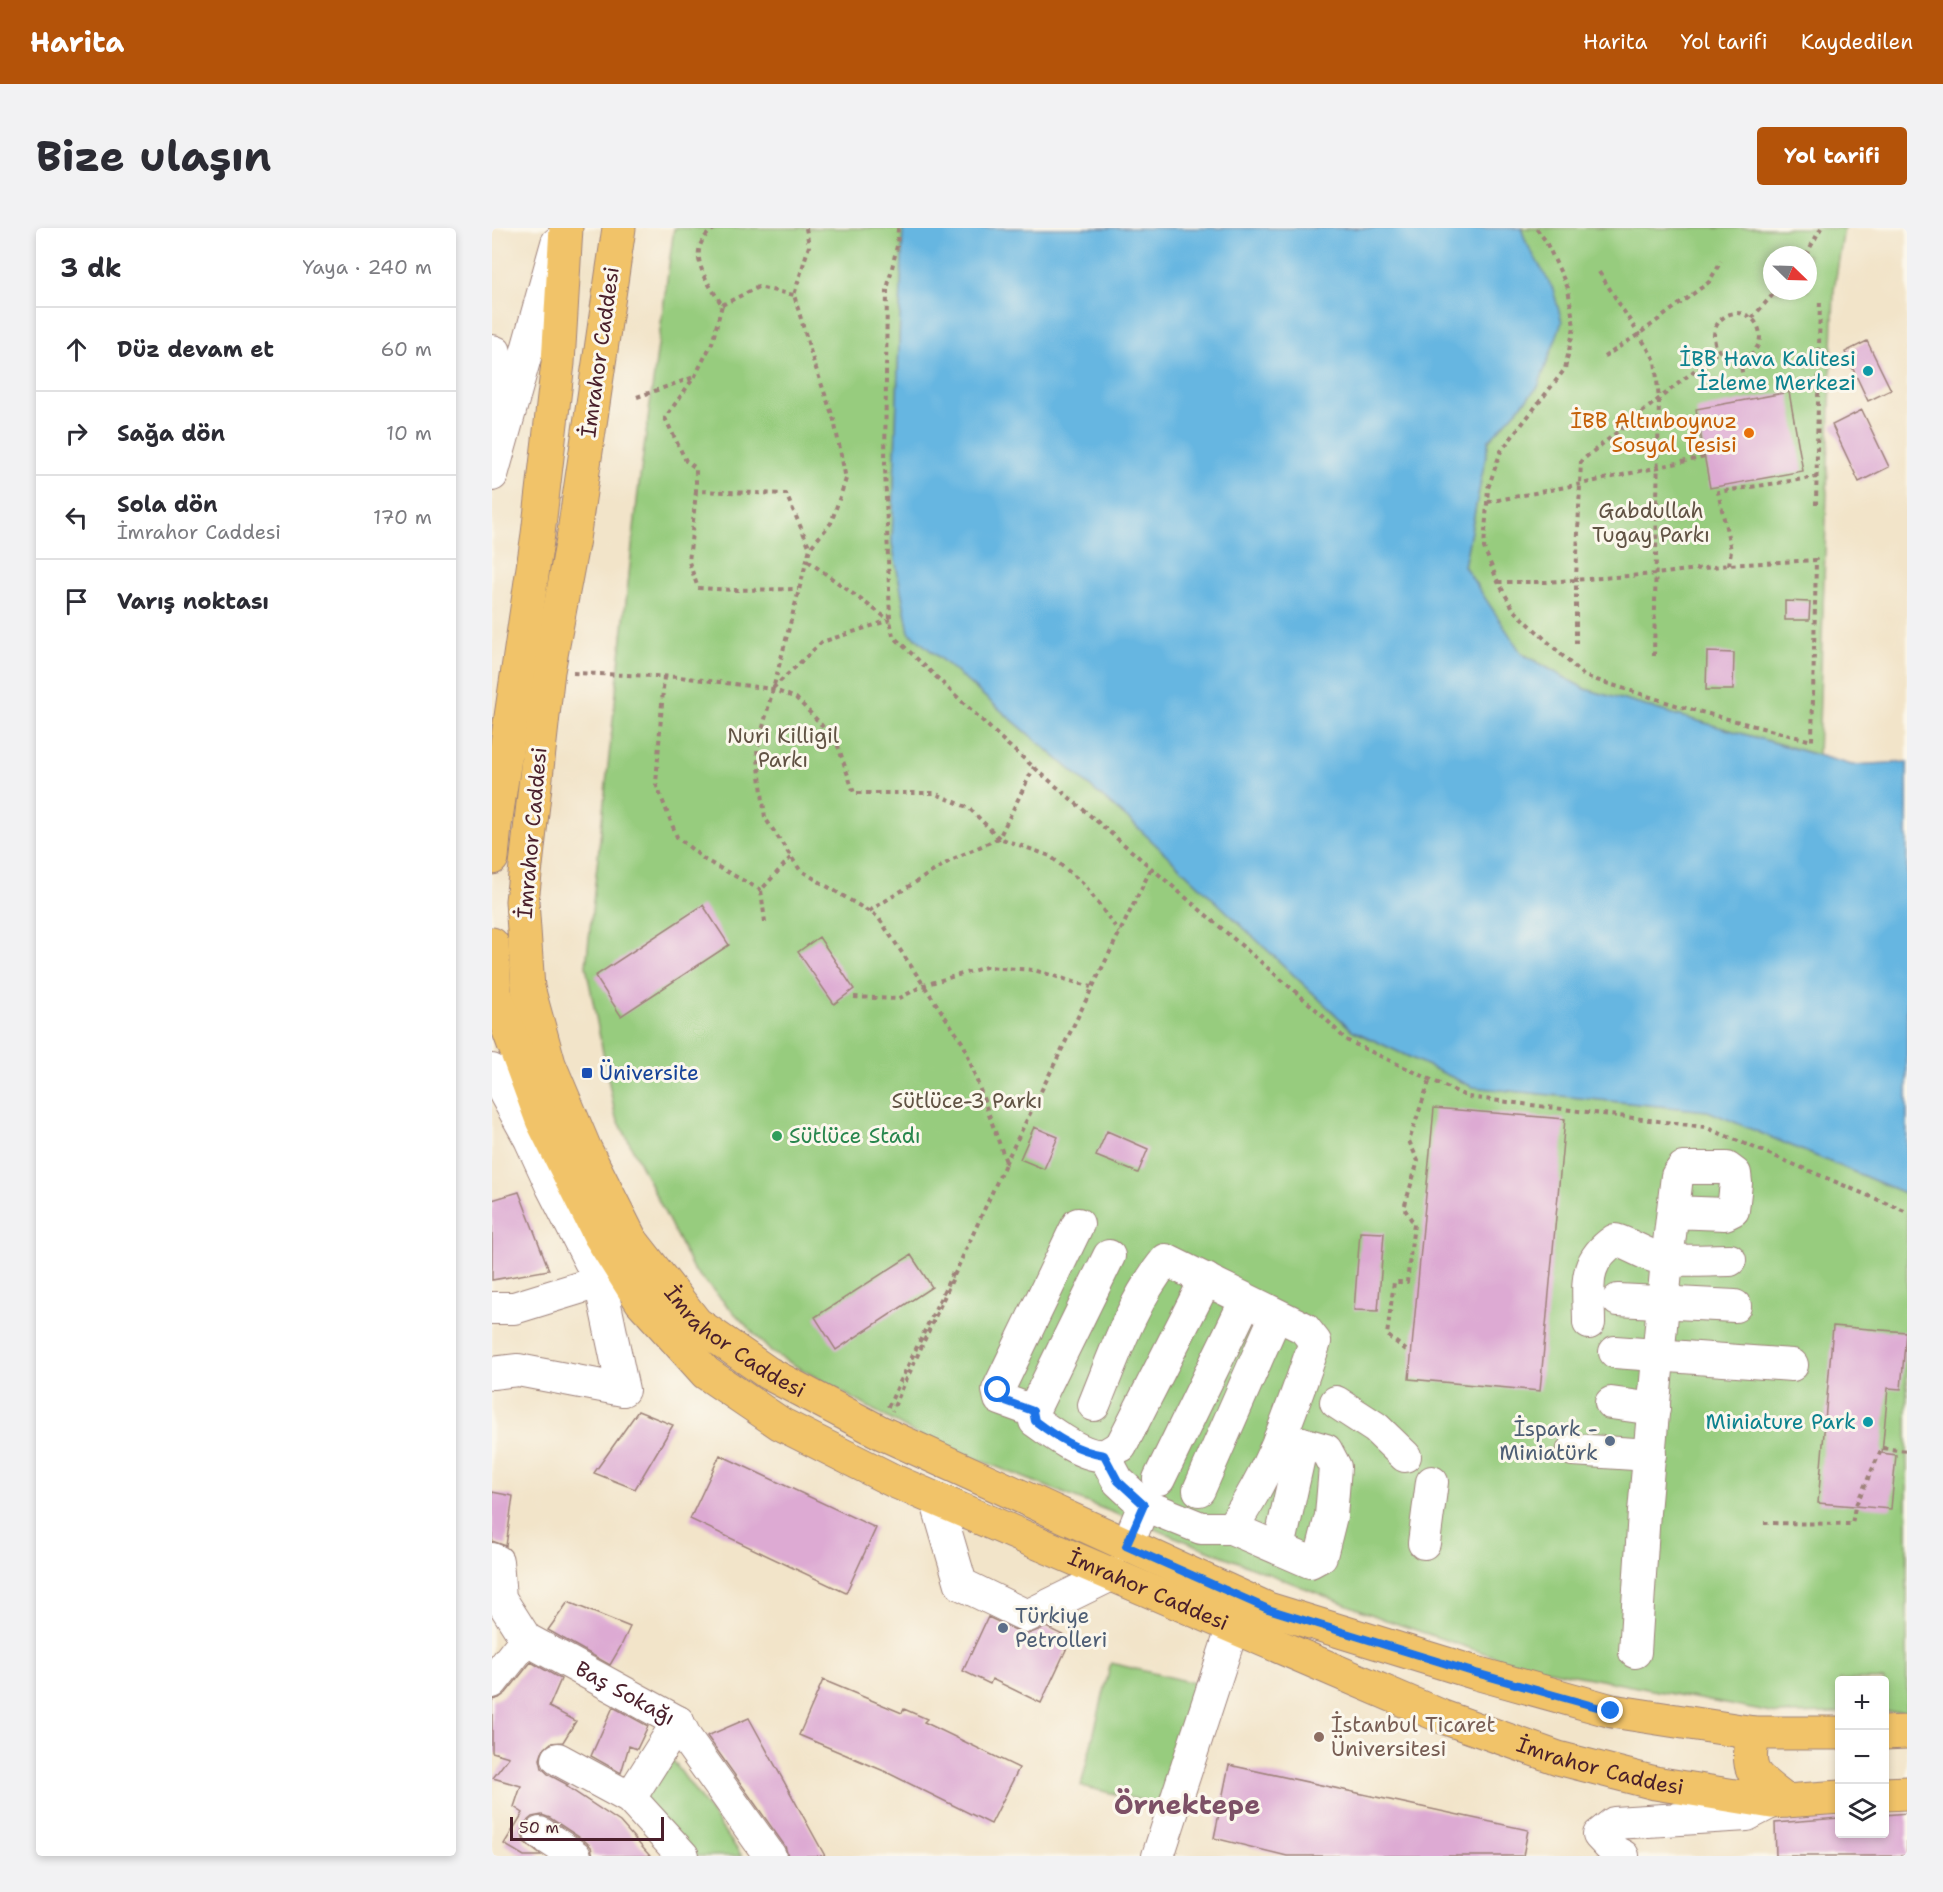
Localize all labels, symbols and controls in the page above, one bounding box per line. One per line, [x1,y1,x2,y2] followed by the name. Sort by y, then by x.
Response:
[30,23,124,61] text: Harita
[1583,28,1648,56] text: Harita
[1681,28,1768,56] text: Yol tarifi
[1801,28,1913,56] text: Kaydedilen
[1757,127,1907,185] button: Yol tarifi
[36,128,271,184] text: Bize ulaşın
[1763,246,1817,300] north arrow
[60,250,122,285] text: 3 dk
[302,254,432,280] text: Yaya · 240 m
[574,265,626,439] street label: İmrahor Caddesi
[60,333,93,366] icon: ahead
[117,335,274,364] text: Düz devam et
[380,336,432,362] text: 60 m
[1680,345,1856,397] place label: İBB Hava Kalitesi İzleme Merkezi
[1861,364,1875,378] marker: İBB Hava Kalitesi İzleme Merkezi
[1571,407,1737,459] place label: İBB Altınboynuz Sosyal Tesisi
[60,417,93,450] icon: right
[117,419,225,448] text: Sağa dön
[386,420,432,446] text: 10 m
[1742,426,1756,440] marker: İBB Altınboynuz Sosyal Tesisi
[117,490,218,519] text: Sola dön
[1592,497,1710,549] park label: Gabdullah Tugay Parkı
[60,501,93,534] icon: left
[373,504,432,530] text: 170 m
[117,519,281,545] text: İmrahor Caddesi
[60,585,93,618] icon: arrive
[117,587,269,616] text: Varış noktası
[727,722,840,774] park label: Nuri Killigil Parkı
[511,746,553,920] street label: İmrahor Caddesi
[599,1059,699,1087] place label: Üniversite
[580,1066,594,1080] marker: Üniversite
[891,1087,1043,1115] park label: Sütlüce-3 Parkı
[789,1122,921,1150] place label: Sütlüce Stadı
[770,1129,784,1143] marker: Sütlüce Stadı
[658,1280,810,1404] street label: İmrahor Caddesi
[984,1376,1010,1402] route start
[1706,1408,1856,1436] place label: Miniature Park
[1499,1415,1598,1467] place label: İspark - Miniatürk
[1861,1415,1875,1429] marker: Miniature Park
[1603,1434,1617,1448] marker: İspark - Miniatürk
[1064,1543,1233,1637] street label: İmrahor Caddesi
[1015,1602,1107,1654] place label: Türkiye Petrolleri
[996,1621,1010,1635] marker: Türkiye Petrolleri
[570,1655,680,1732] street label: Baş Sokağı
[1835,1676,1889,1838] map controls
[1835,1676,1889,1730] button: +
[1597,1697,1623,1723] route end
[1331,1711,1496,1763] place label: İstanbul Ticaret Üniversitesi
[1312,1730,1326,1744] marker: İstanbul Ticaret Üniversitesi
[1513,1730,1686,1801] street label: İmrahor Caddesi
[1835,1730,1889,1784] button: −
[1835,1784,1889,1838] button: layers
[1114,1786,1260,1823] district label: Örnektepe
[510,1814,664,1842] scale bar
[519,1817,559,1838] text: 50 m

